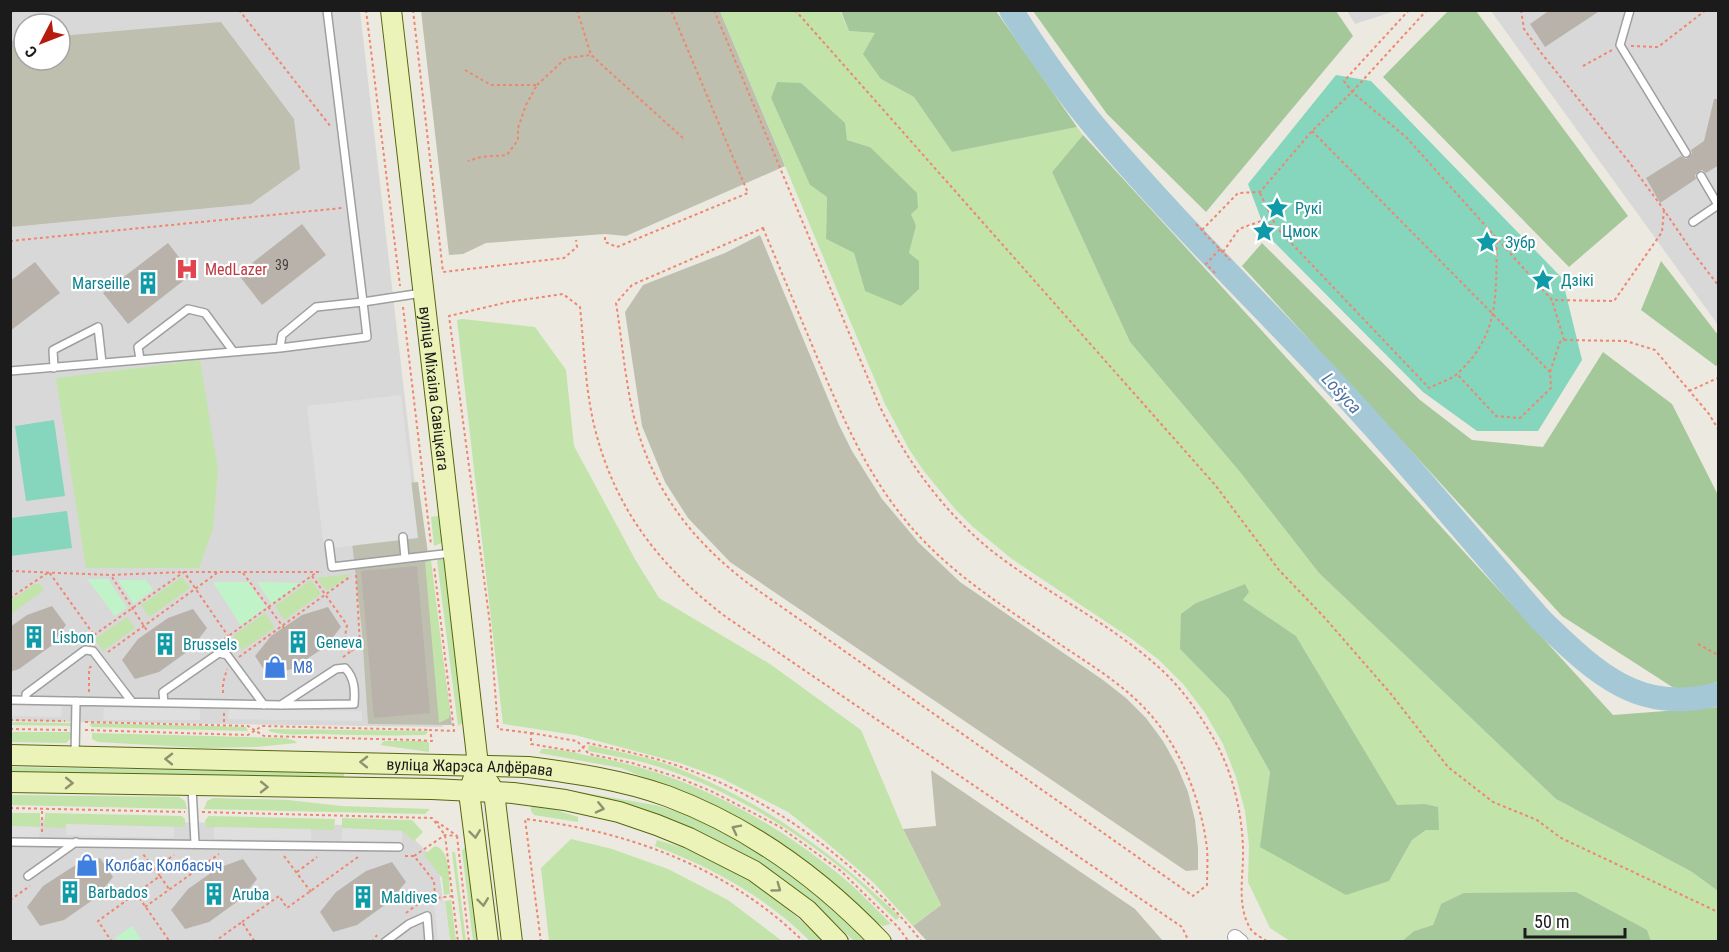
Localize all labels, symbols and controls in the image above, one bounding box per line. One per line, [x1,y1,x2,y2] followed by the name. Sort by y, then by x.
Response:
[12,12,72,72] north arrow
[21,42,41,61] text: С
[1264,195,1290,221] place icon: Рукі
[1295,199,1322,218] place label: Рукі
[1251,218,1277,244] place icon: Цмок
[1282,222,1319,241] place label: Цмок
[1474,229,1500,255] place icon: Зубр
[1505,233,1536,252] place label: Зубр
[174,256,200,282] hospital icon: MedLazer
[275,257,289,273] house number: 39
[205,260,267,279] place label: MedLazer
[1530,267,1556,293] place icon: Дзікі
[135,270,161,296] building icon: Marseille
[1561,271,1594,290] place label: Дзікі
[72,274,130,293] place label: Marseille
[416,305,454,472] street label: вуліца Міхаіла Савіцкага
[1318,368,1366,418] water label: Lošyca
[21,624,47,650] building icon: Lisbon
[52,628,94,647] place label: Lisbon
[285,629,311,655] building icon: Geneva
[152,631,178,657] building icon: Brussels
[316,633,363,652] place label: Geneva
[183,635,237,654] place label: Brussels
[262,654,288,680] shop icon: М8
[293,658,313,677] place label: М8
[164,752,173,765] one-way arrow
[386,754,554,780] street label: вуліца Жарэса Алфёрава
[359,756,368,769] one-way arrow
[64,776,73,789] one-way arrow
[259,780,268,793] one-way arrow
[595,800,605,813] one-way arrow
[732,825,742,836] one-way arrow
[469,829,481,839] one-way arrow
[74,852,100,878] shop icon: Колбас Колбасыч
[105,856,223,875] place label: Колбас Колбасыч
[57,879,83,905] building icon: Barbados
[201,881,227,907] building icon: Aruba
[770,881,781,892] one-way arrow
[88,883,148,902] place label: Barbados
[350,884,376,910] building icon: Maldives
[232,885,269,904] place label: Aruba
[381,888,438,907] place label: Maldives
[477,897,489,906] one-way arrow
[1525,901,1626,939] scale bar
[1534,911,1569,932] text: 50 m

